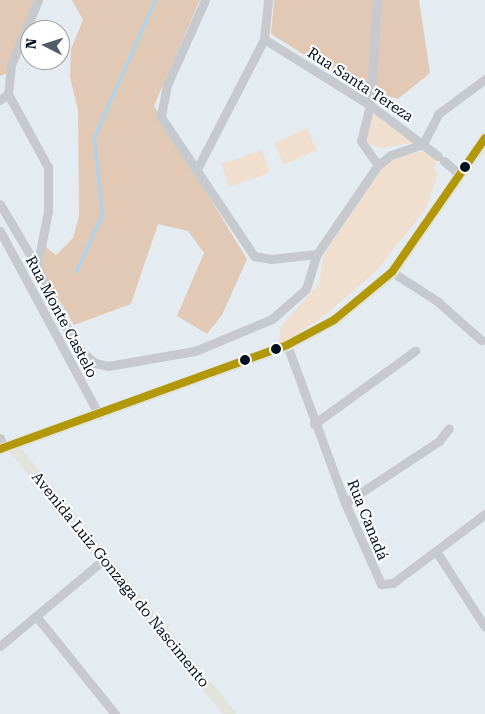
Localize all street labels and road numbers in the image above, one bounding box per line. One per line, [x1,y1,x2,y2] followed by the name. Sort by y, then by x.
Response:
[304,44,416,126] street label: Rua Santa Tereza
[21,253,101,381] street label: Rua Monte Castelo
[27,469,213,691] street label: Avenida Luiz Gonzaga do Nascimento
[343,477,391,563] street label: Rua Canadá

